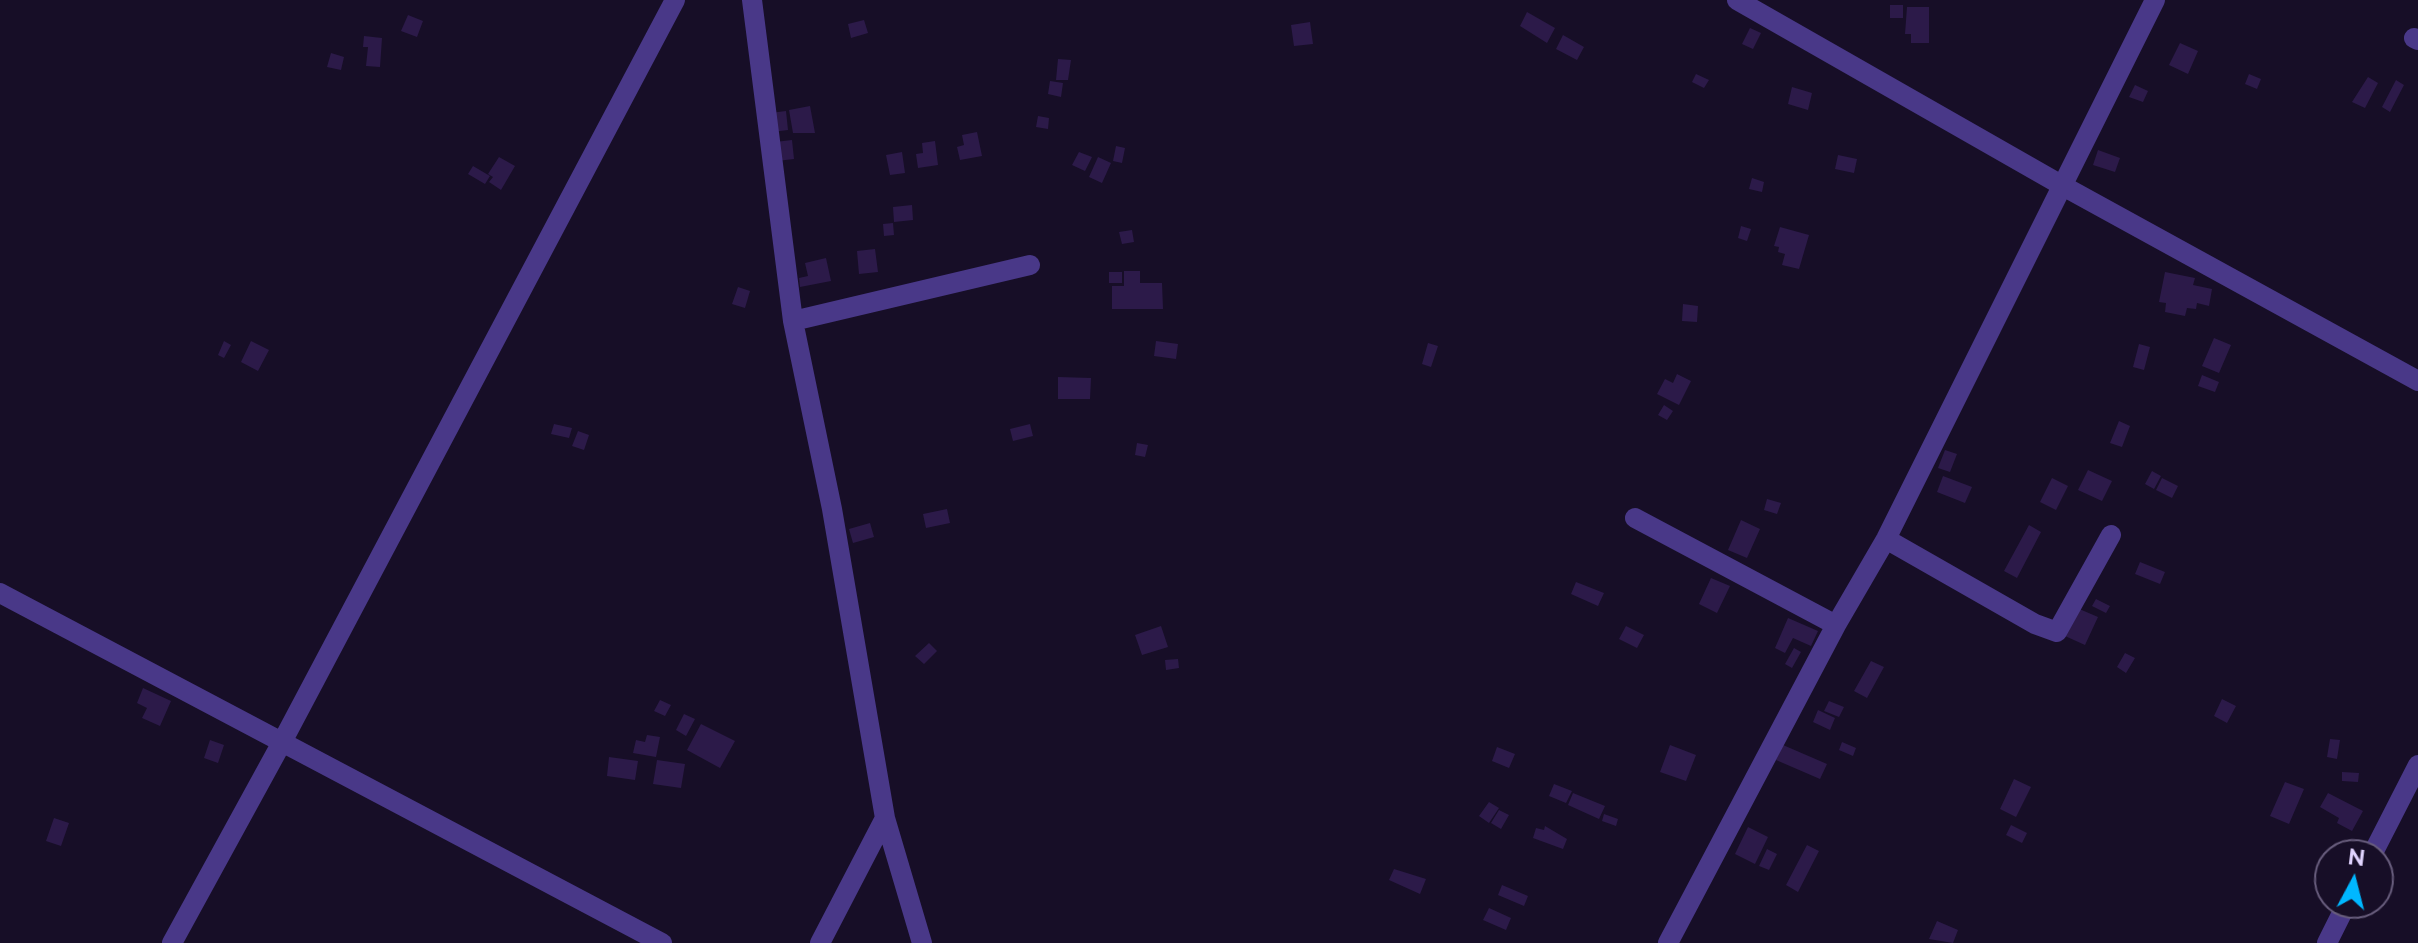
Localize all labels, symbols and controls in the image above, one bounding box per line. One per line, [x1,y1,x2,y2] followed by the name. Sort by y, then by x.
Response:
[2314,839,2394,919] north arrow
[2347,843,2367,871] text: N

